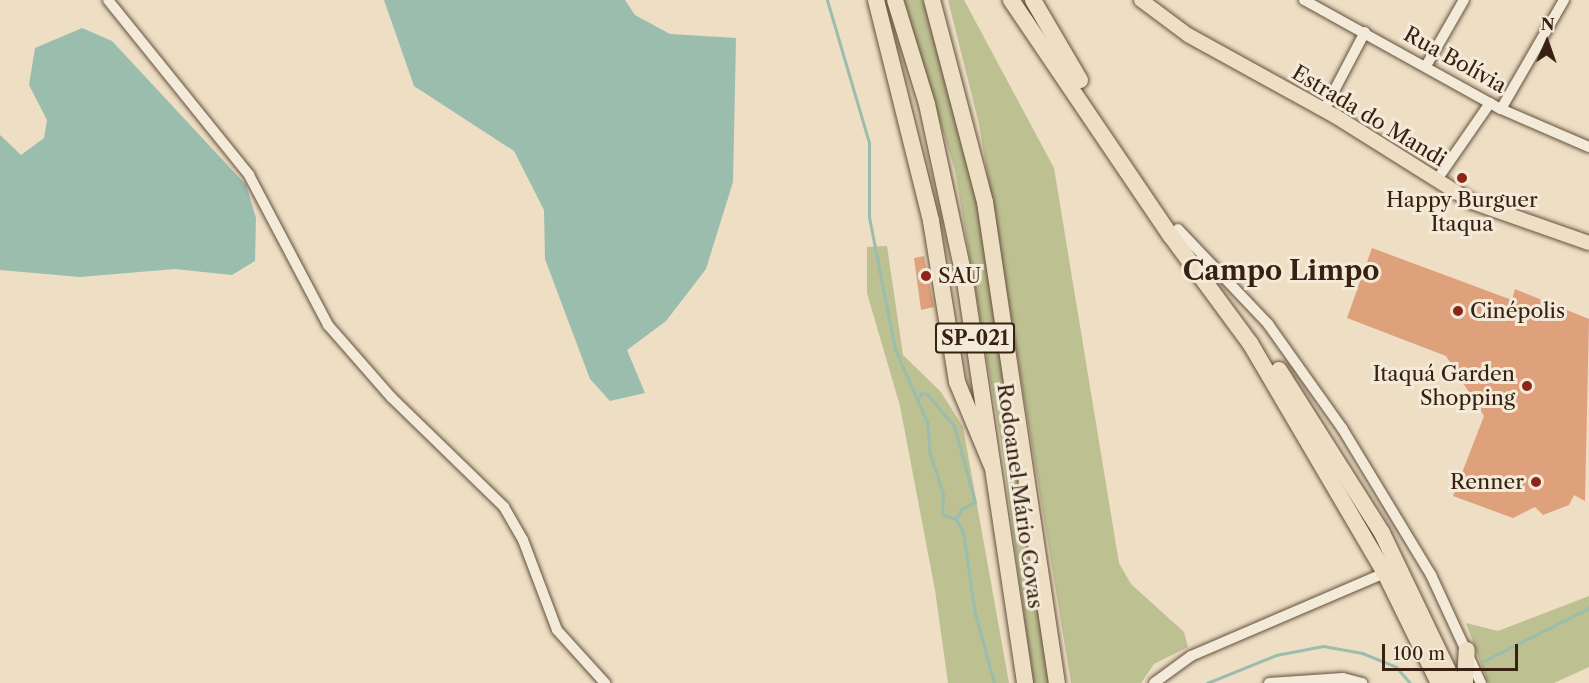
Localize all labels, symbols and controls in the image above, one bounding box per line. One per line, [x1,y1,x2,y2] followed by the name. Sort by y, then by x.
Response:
[1517,12,1577,72] north arrow
[1540,14,1555,34] text: N
[1399,21,1511,99] street label: Rua Bolívia
[1287,60,1451,172] street label: Estrada do Mandi
[1455,171,1469,185] marker: Happy Burguer Itaqua
[1386,187,1538,237] place label: Happy Burguer Itaqua
[1183,255,1379,287] district label: Campo Limpo
[938,263,981,289] place label: SAU
[919,269,933,283] marker: SAU
[1470,298,1565,324] place label: Cinépolis
[1451,304,1465,318] marker: Cinépolis
[934,321,1016,355] road number: SP-021
[1372,361,1515,411] place label: Itaquá Garden Shopping
[1520,379,1534,393] marker: Itaquá Garden Shopping
[992,382,1048,610] street label: Rodoanel Mário Covas
[1450,469,1524,495] place label: Renner
[1529,475,1543,489] marker: Renner
[1385,632,1522,670] scale bar
[1393,643,1445,665] text: 100 m

